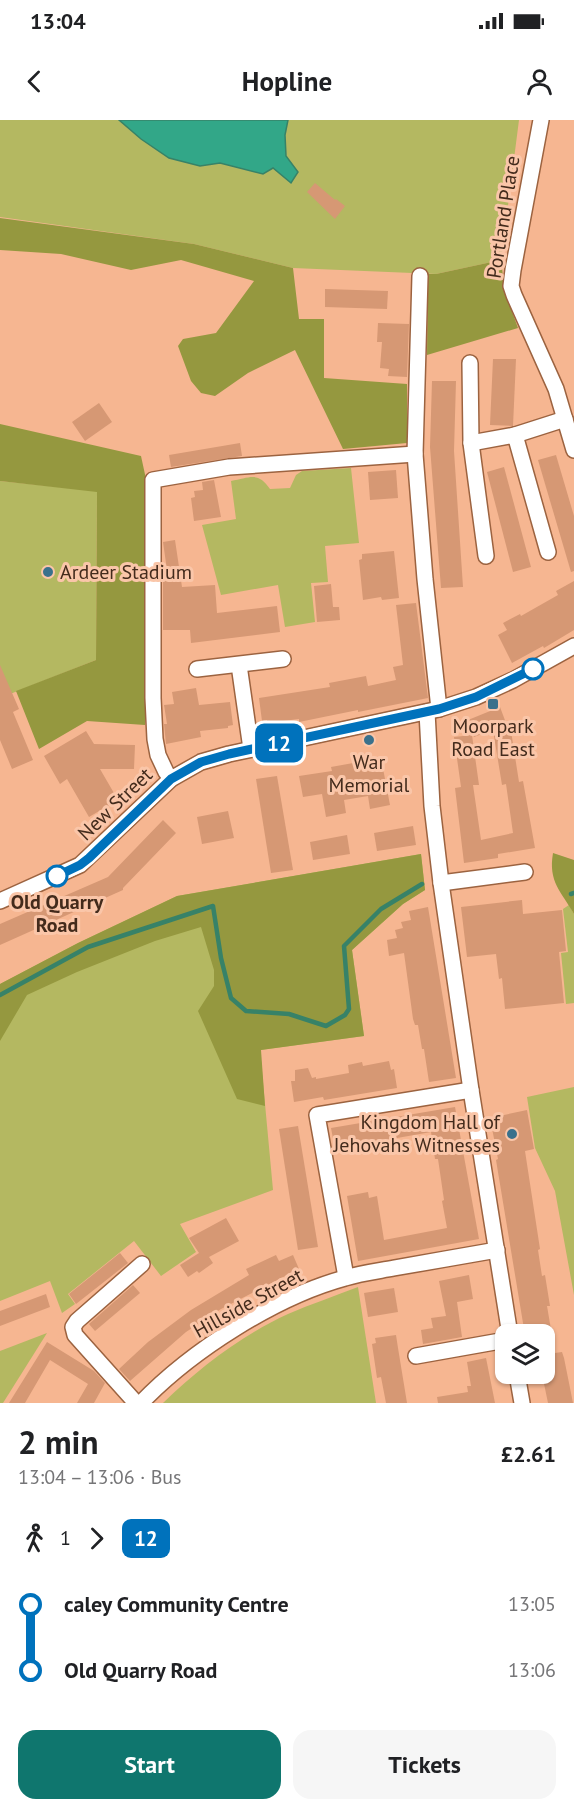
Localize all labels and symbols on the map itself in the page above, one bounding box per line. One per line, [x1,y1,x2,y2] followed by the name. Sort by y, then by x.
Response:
[480,154,526,280] street label: Portland Place
[60,559,192,585] place label: Ardeer Stadium
[41,565,55,579] marker: Ardeer Stadium
[522,658,544,680] unlabelled marker
[486,697,500,711] marker: Moorpark Road East
[451,713,535,762] place label: Moorpark Road East
[252,724,306,762] line badge: 12
[362,733,376,747] marker: War Memorial
[329,749,410,798] place label: War Memorial
[72,762,158,846] street label: New Street
[46,865,68,887] marker: Old Quarry Road
[11,889,104,938] place label: Old Quarry Road
[333,1109,502,1158] place label: Kingdom Hall of Jehovahs Witnesses
[505,1127,519,1141] marker: Kingdom Hall of Jehovahs Witnesses
[189,1262,308,1344] street label: Hillside Street

